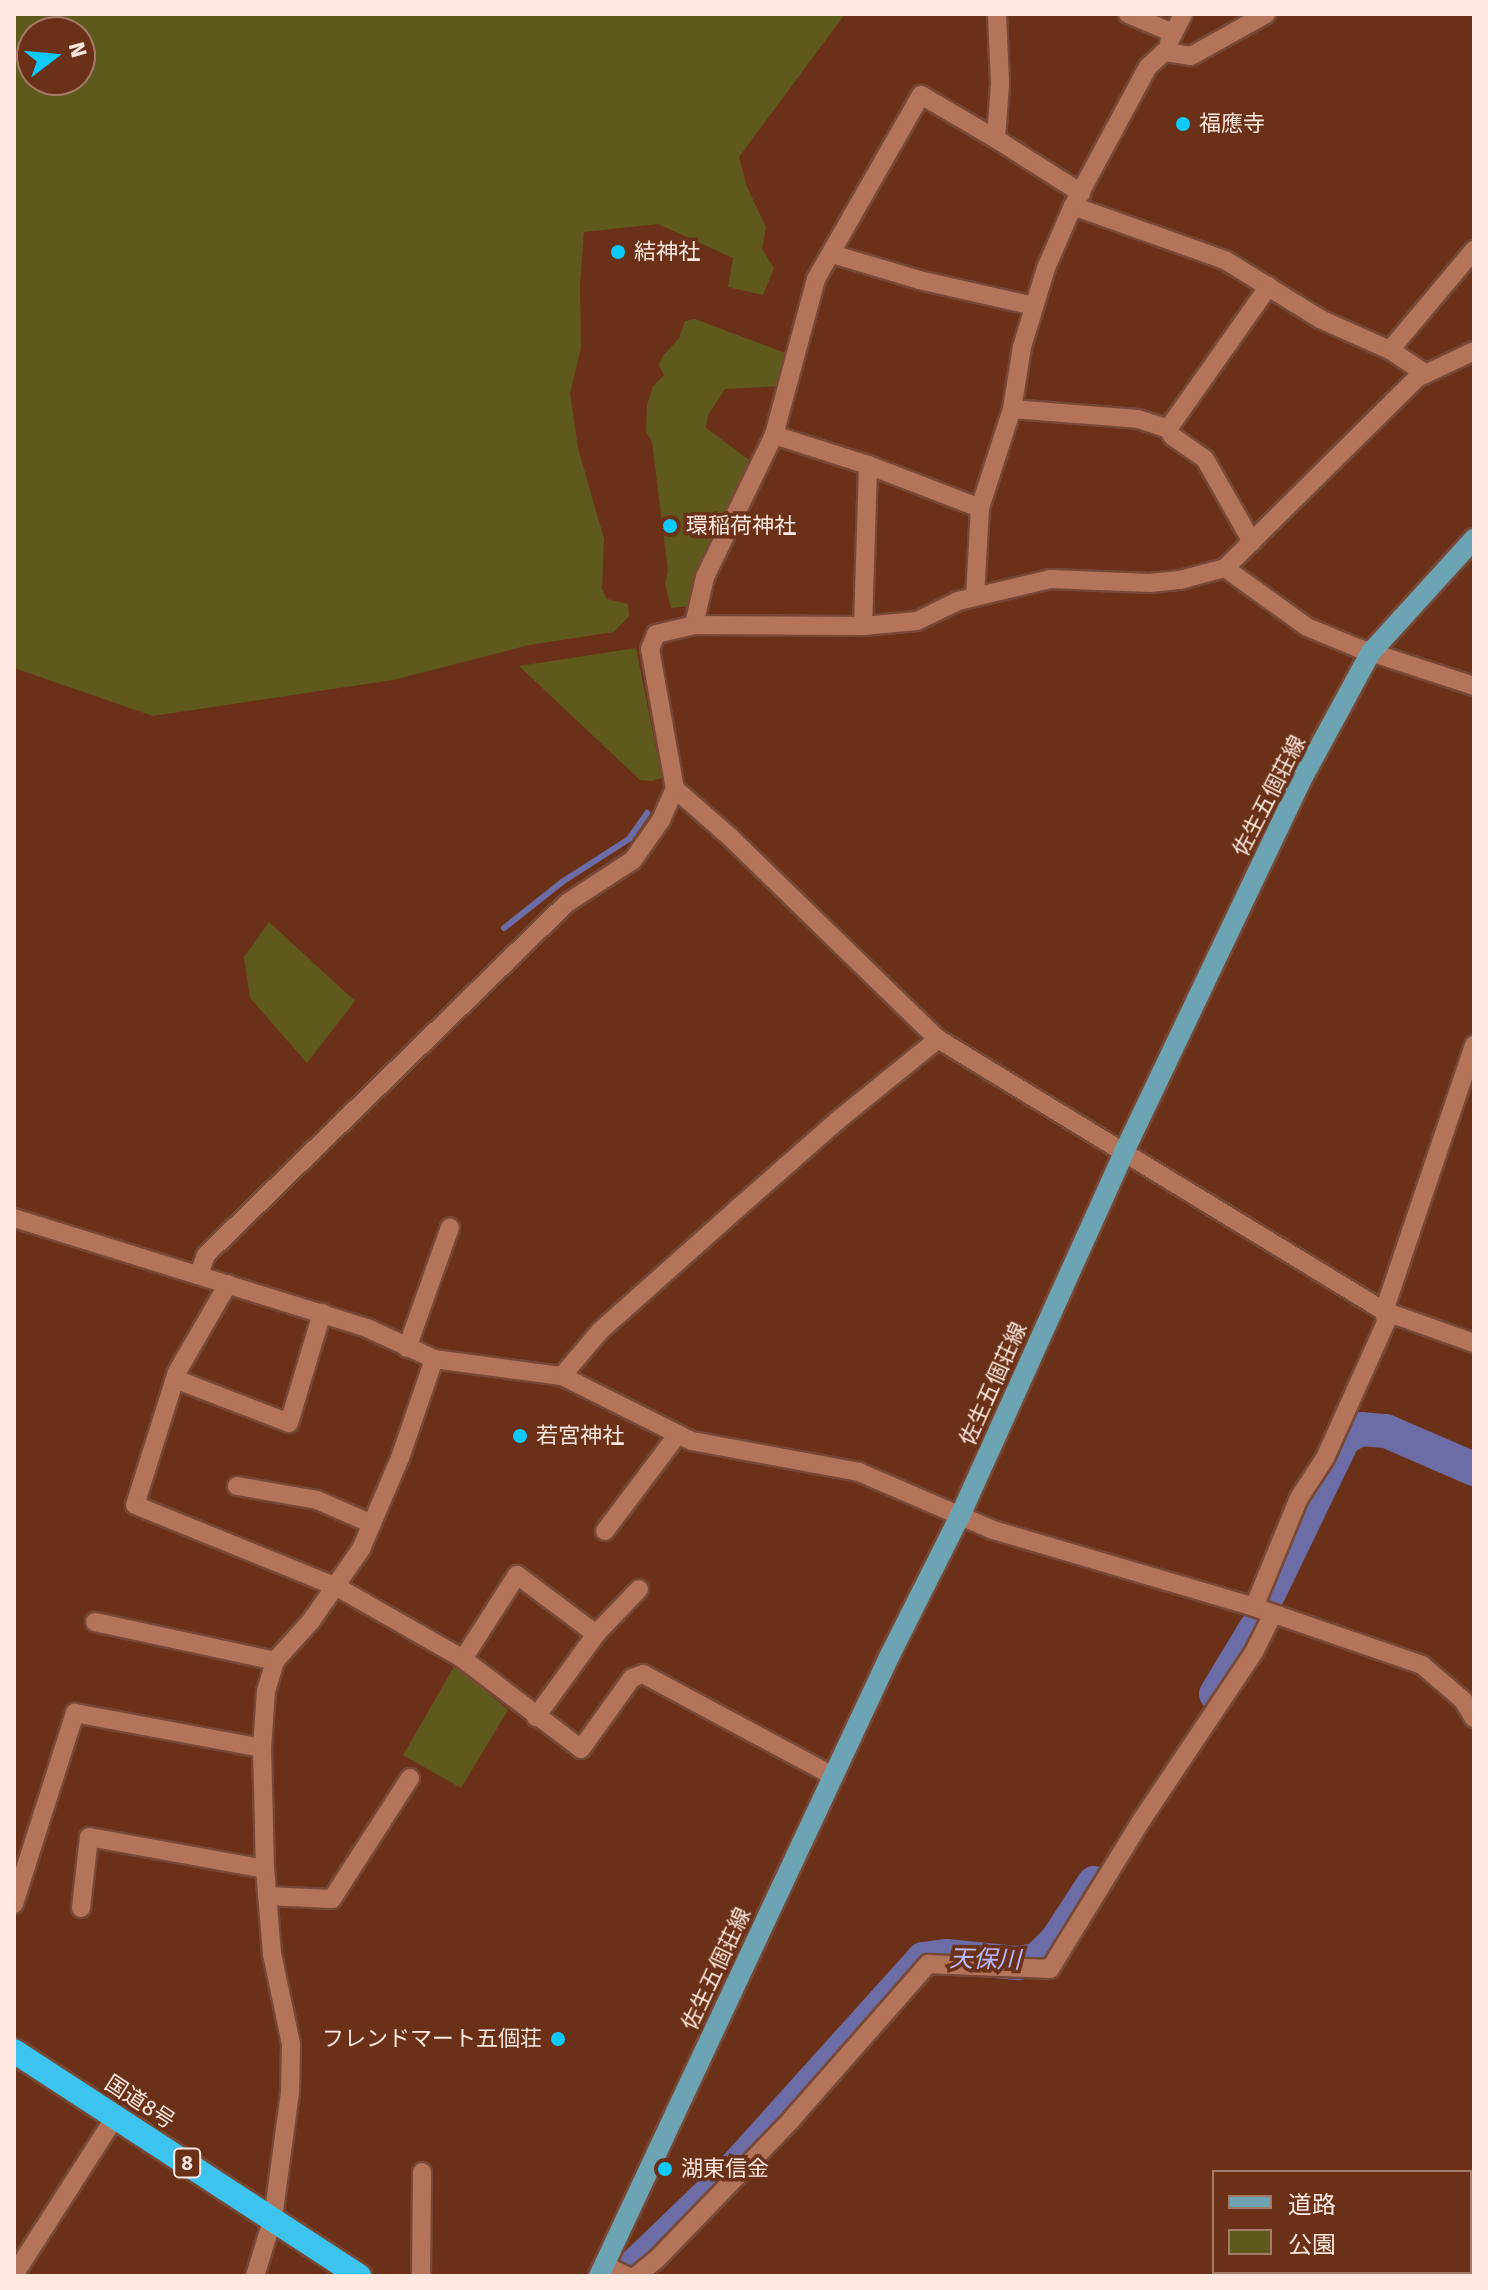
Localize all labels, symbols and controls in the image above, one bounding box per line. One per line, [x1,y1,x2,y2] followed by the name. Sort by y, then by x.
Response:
[16,16,96,96] north arrow
[63,39,93,61] text: N
[1199,111,1265,137] place label: 福應寺
[1174,115,1192,133] marker: 福應寺
[634,239,700,265] place label: 結神社
[609,243,627,261] marker: 結神社
[686,513,796,539] place label: 環稲荷神社
[661,517,679,535] marker: 環稲荷神社
[1227,731,1311,861] street label: 佐生五個荘線
[954,1318,1032,1450] street label: 佐生五個荘線
[536,1423,624,1449] place label: 若宮神社
[511,1427,529,1445] marker: 若宮神社
[676,1904,756,2034] street label: 佐生五個荘線
[949,1945,1021,1975] water label: 天保川
[322,2026,542,2052] place label: フレンドマート五個荘
[549,2030,567,2048] marker: フレンドマート五個荘
[100,2070,180,2134] street label: 国道8号
[173,2147,201,2179] road number: 8
[681,2156,769,2182] place label: 湖東信金
[656,2160,674,2178] marker: 湖東信金
[1212,2170,1472,2274] legend
[1288,2191,1336,2219] text: 道路
[1288,2231,1336,2259] text: 公園

